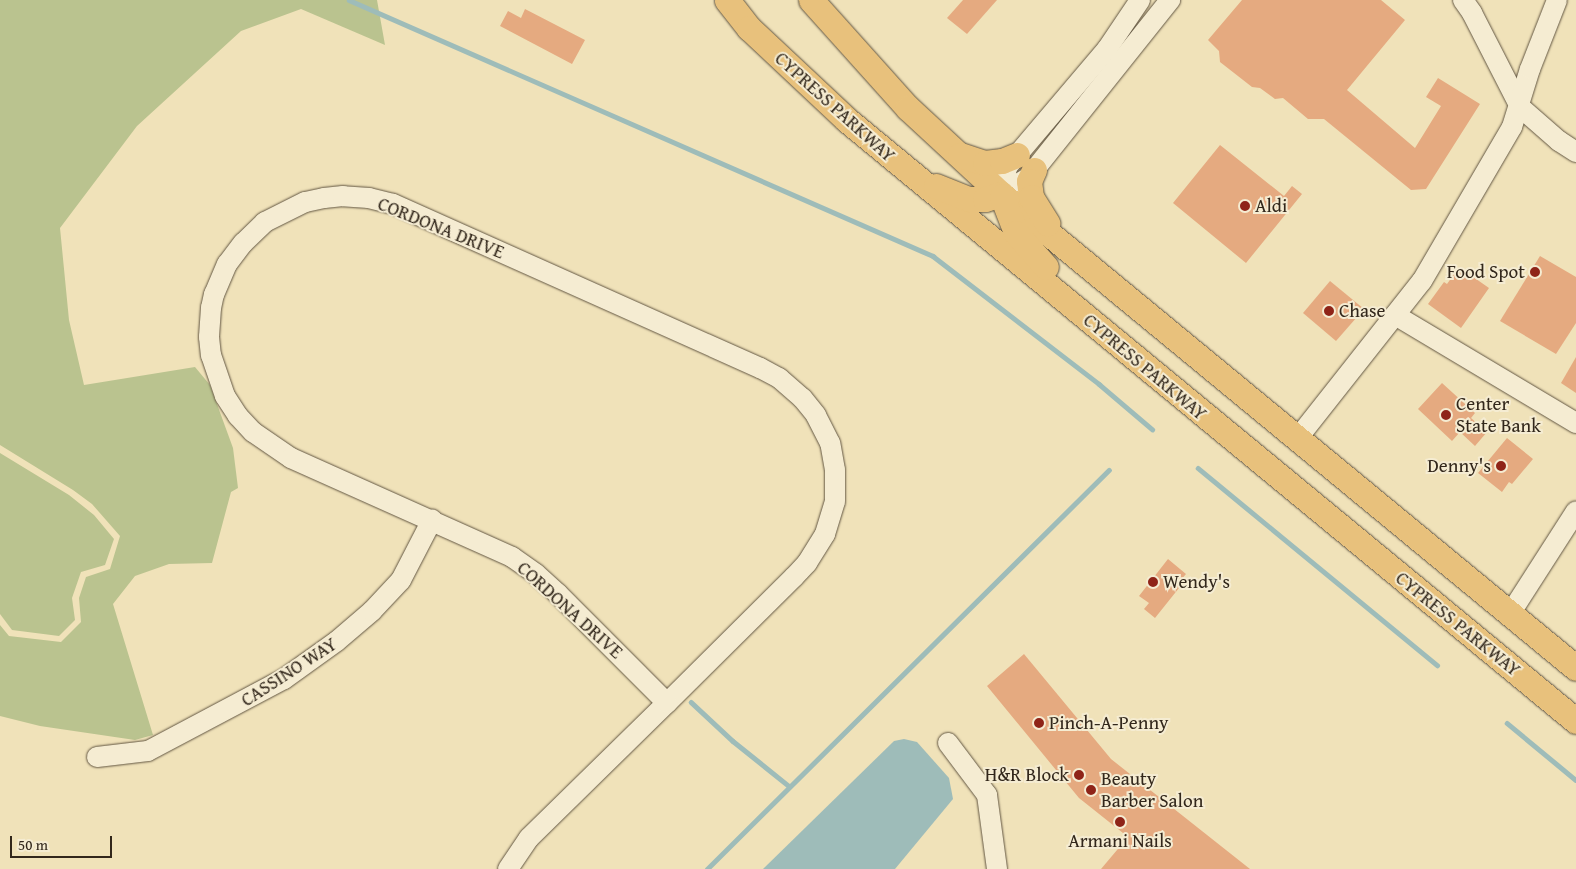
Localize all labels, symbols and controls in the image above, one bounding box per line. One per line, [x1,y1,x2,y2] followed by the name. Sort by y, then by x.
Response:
[770,47,900,167] street label: CYPRESS PARKWAY
[374,192,508,264] street label: CORDONA DRIVE
[1255,195,1287,217] place label: Aldi
[1239,200,1251,212] marker: Aldi
[1447,261,1525,283] place label: Food Spot
[1529,266,1541,278] marker: Food Spot
[1339,300,1385,322] place label: Chase
[1323,305,1335,317] marker: Chase
[1079,309,1211,425] street label: CYPRESS PARKWAY
[1456,393,1541,437] place label: Center State Bank
[1440,409,1452,421] marker: Center State Bank
[1427,455,1491,477] place label: Denny's
[1495,460,1507,472] marker: Denny's
[512,557,628,663] street label: CORDONA DRIVE
[1391,567,1525,681] street label: CYPRESS PARKWAY
[1163,571,1230,593] place label: Wendy's
[1147,576,1159,588] marker: Wendy's
[237,633,341,711] street label: CASSINO WAY
[1049,712,1169,734] place label: Pinch-A-Penny
[1033,717,1045,729] marker: Pinch-A-Penny
[985,764,1069,786] place label: H&R Block
[1101,768,1203,812] place label: Beauty Barber Salon
[1073,769,1085,781] marker: H&R Block
[1085,784,1097,796] marker: Beauty Barber Salon
[1114,816,1126,828] marker: Armani Nails
[12,826,115,858] scale bar
[1068,830,1172,852] place label: Armani Nails
[18,834,48,855] text: 50 m

